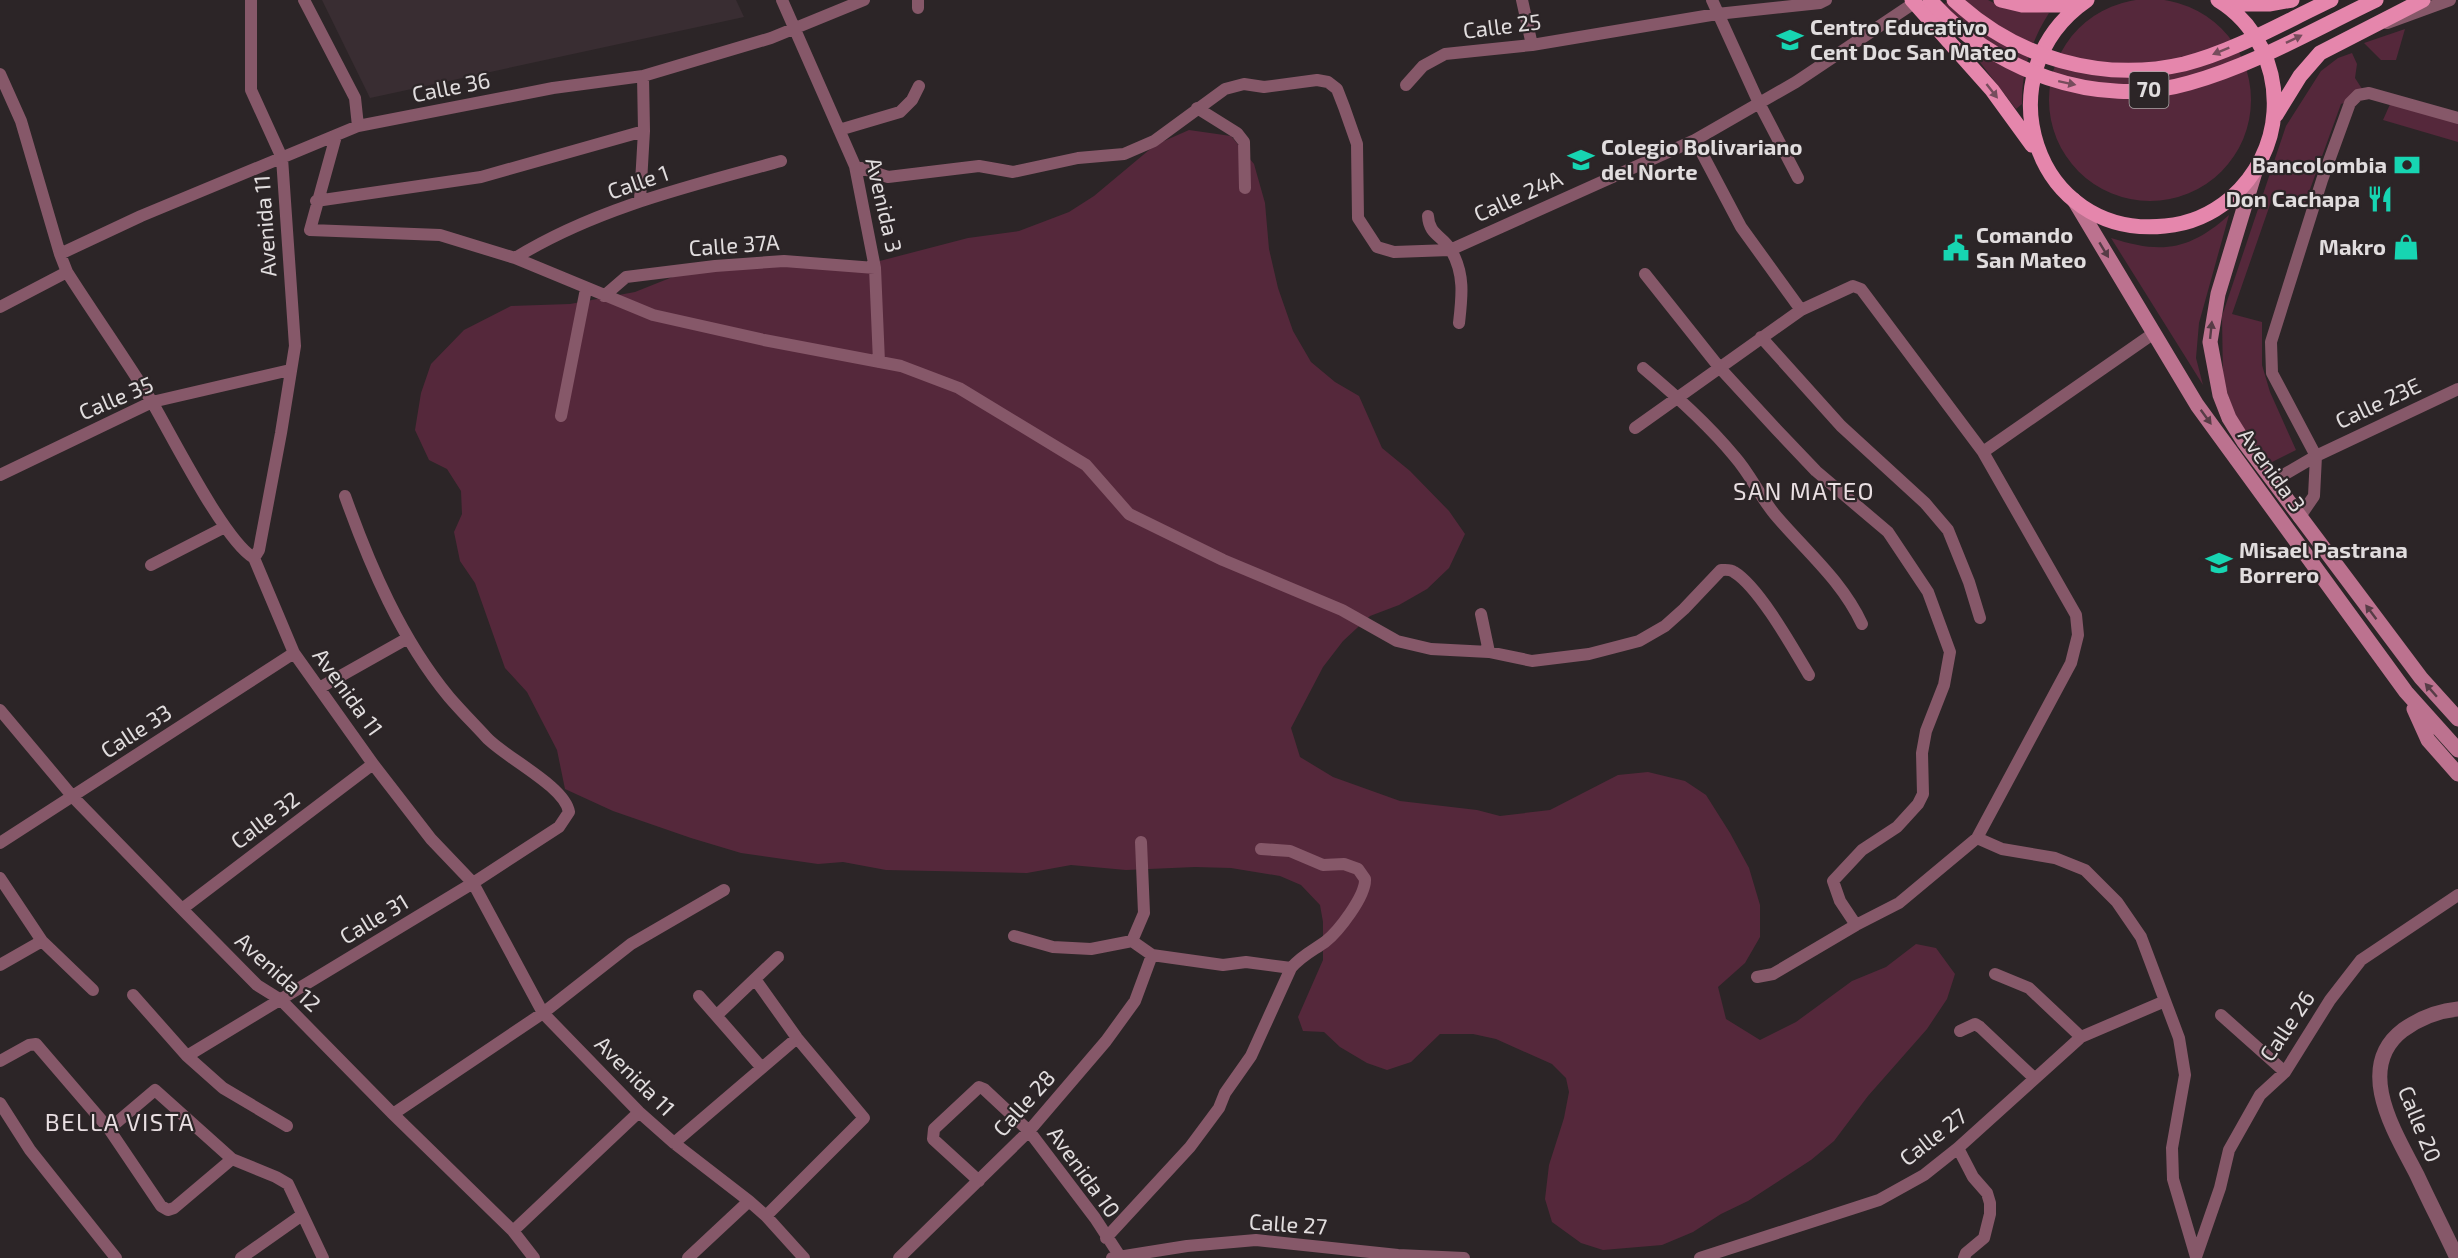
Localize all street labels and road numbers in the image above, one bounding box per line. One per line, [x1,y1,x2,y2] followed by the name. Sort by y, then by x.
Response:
[1461,7,1542,43] street label: Calle 25
[409,66,492,106] street label: Calle 36
[2130,72,2168,108] road number: 70
[861,155,909,255] street label: Avenida 3
[604,158,672,204] street label: Calle 1
[1469,164,1566,226] street label: Calle 24A
[247,174,281,278] street label: Avenida 11
[688,228,780,260] street label: Calle 37A
[74,370,157,424] street label: Calle 35
[2331,371,2424,433] street label: Calle 23E
[2234,423,2312,516] street label: Avenida 3
[308,643,389,740] street label: Avenida 11
[95,698,176,763] street label: Calle 33
[225,785,304,853] street label: Calle 32
[334,888,412,949] street label: Calle 31
[231,926,327,1016] street label: Avenida 12
[2253,985,2319,1066] street label: Calle 26
[590,1030,681,1121] street label: Avenida 11
[987,1064,1060,1141] street label: Calle 28
[2394,1082,2448,1166] street label: Calle 20
[1894,1102,1971,1170] street label: Calle 27
[1043,1121,1127,1222] street label: Avenida 10
[1248,1207,1328,1239] street label: Calle 27

